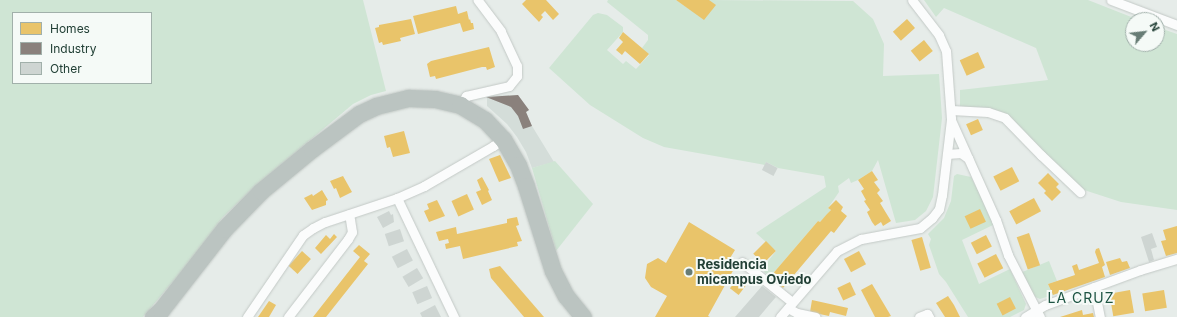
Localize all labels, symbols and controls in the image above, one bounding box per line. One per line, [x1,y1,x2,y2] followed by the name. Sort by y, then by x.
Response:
[12,12,152,84] legend
[1125,12,1165,52] north arrow
[1147,20,1163,34] text: N
[50,21,90,36] text: Homes
[50,41,96,56] text: Industry
[50,61,82,76] text: Other
[697,257,811,288] place label: Residencia micampus Oviedo
[684,267,694,277] marker: Residencia micampus Oviedo
[1048,290,1114,306] district label: LA CRUZ

